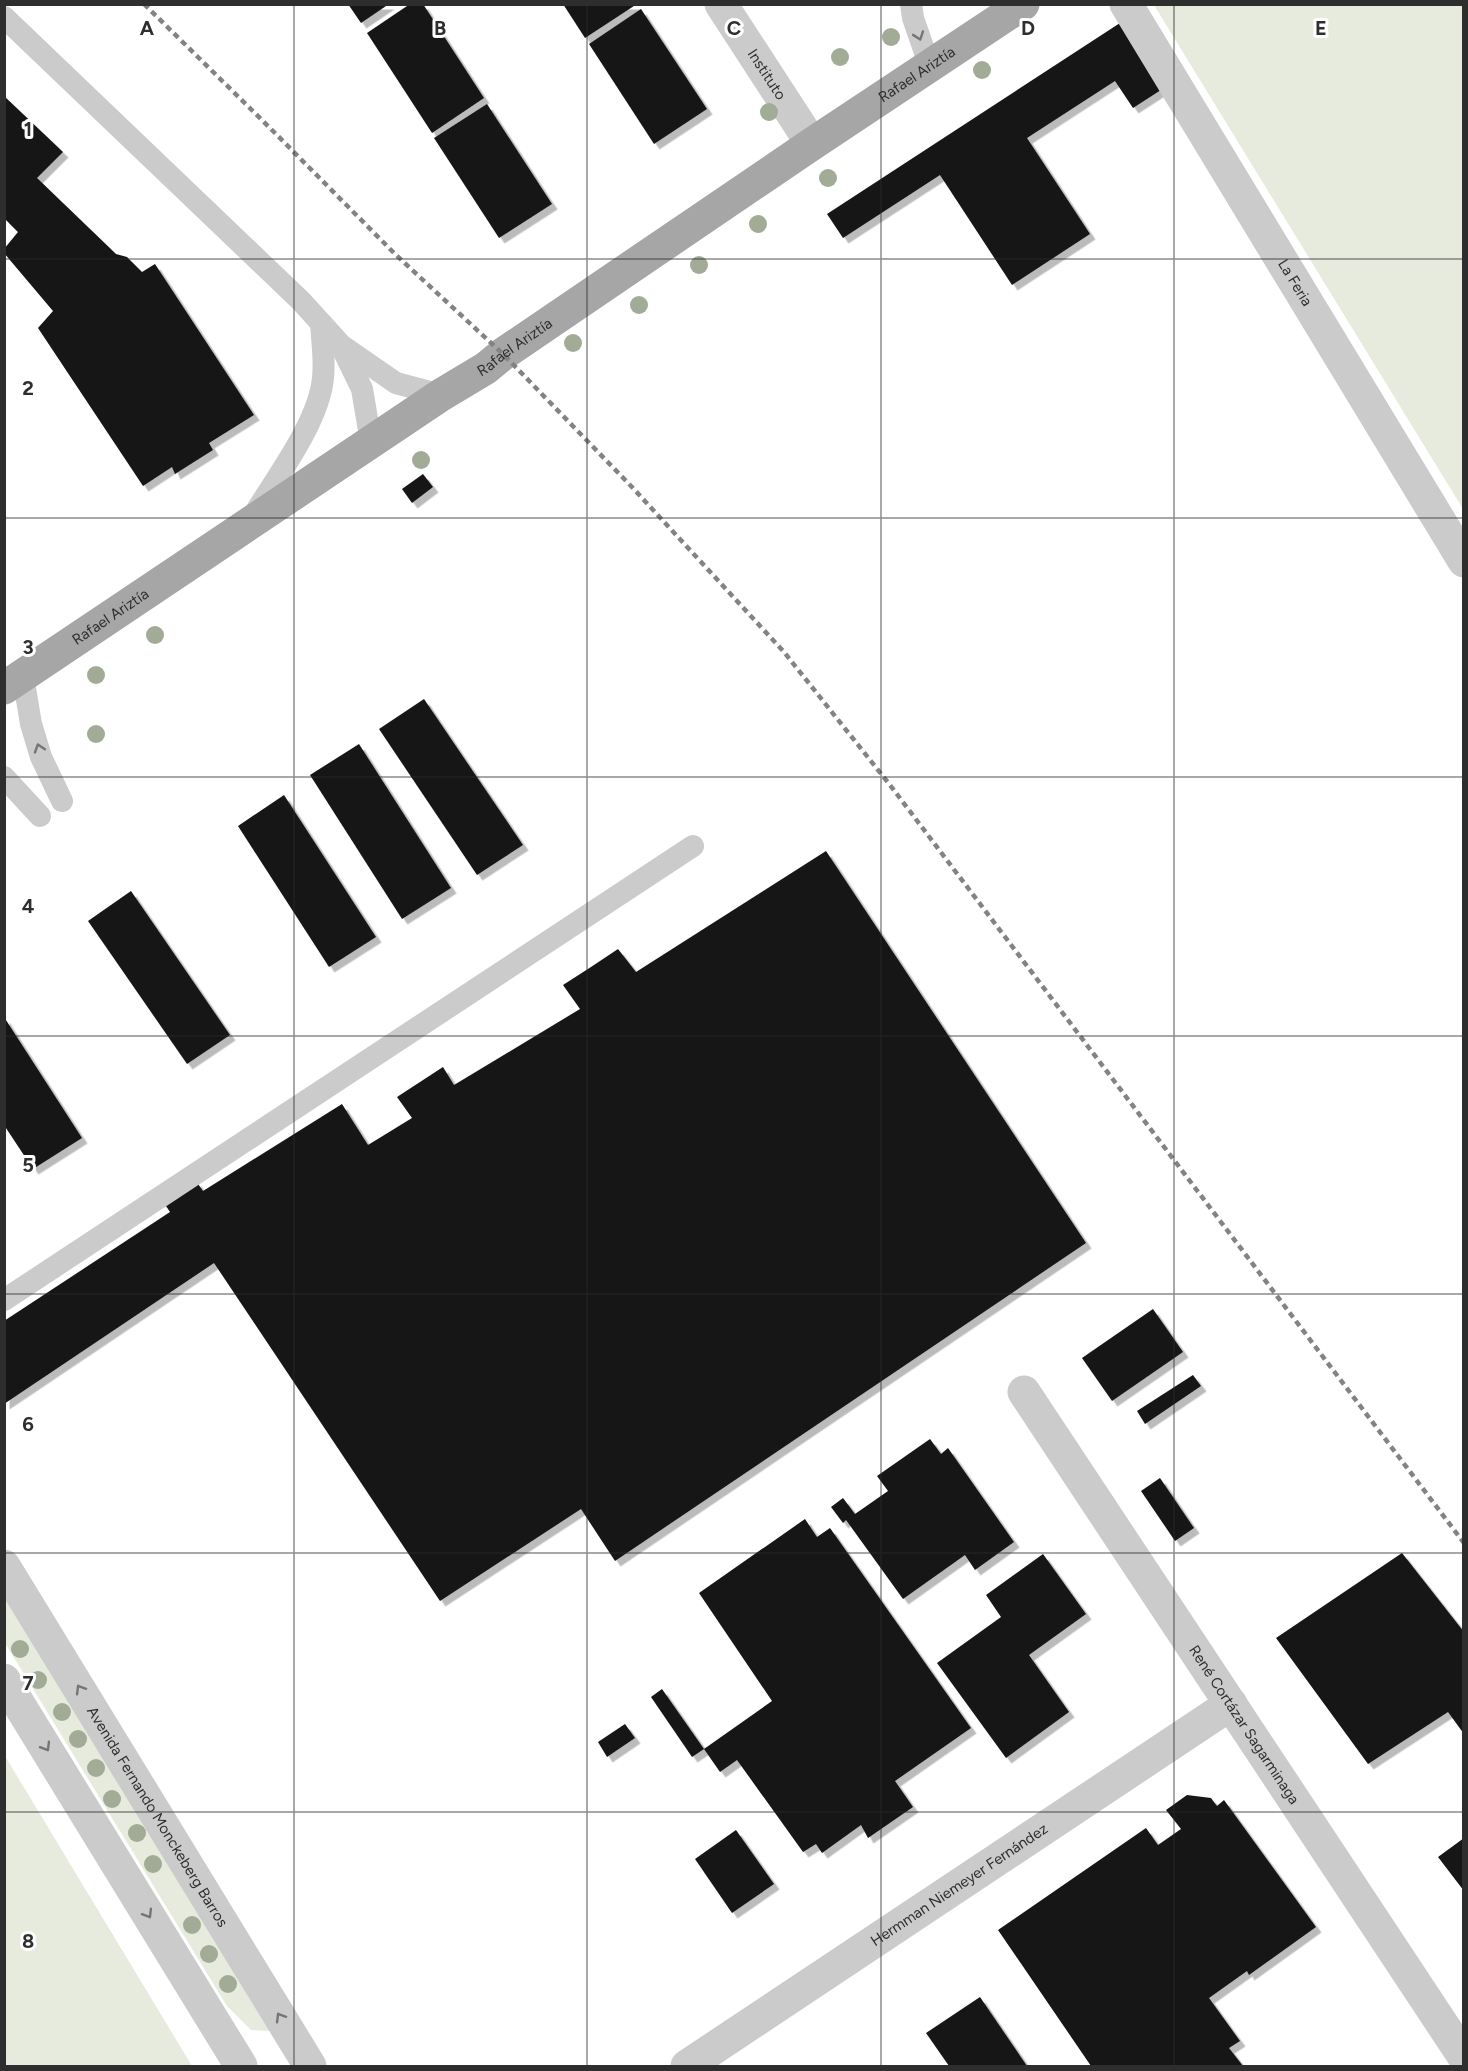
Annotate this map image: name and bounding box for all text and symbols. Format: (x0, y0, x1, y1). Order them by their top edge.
text: A (140, 16, 155, 40)
text: B (434, 16, 446, 40)
text: C (727, 16, 741, 40)
text: D (1021, 16, 1035, 40)
text: E (1315, 16, 1327, 40)
one-way arrow (912, 30, 925, 41)
street label: Rafael Ariztía (875, 43, 959, 106)
street label: Instituto (744, 46, 790, 103)
text: 1 (24, 117, 32, 141)
street label: La Feria (1274, 256, 1316, 309)
street label: Rafael Ariztía (474, 314, 556, 380)
text: 2 (22, 376, 34, 400)
street label: Rafael Ariztía (69, 585, 152, 649)
text: 3 (22, 635, 34, 659)
one-way arrow (33, 743, 46, 754)
text: 4 (22, 894, 35, 918)
text: 5 (22, 1153, 34, 1177)
text: 6 (22, 1412, 34, 1436)
street label: René Cortázar Sagarminaga (1185, 1642, 1303, 1808)
text: 7 (22, 1671, 34, 1695)
one-way arrow (75, 1685, 87, 1695)
street label: Avenida Fernando Monckeberg Barros (83, 1703, 232, 1930)
one-way arrow (38, 1741, 50, 1751)
street label: Hermman Niemeyer Fernández (867, 1820, 1051, 1950)
one-way arrow (140, 1908, 152, 1918)
text: 8 (22, 1929, 34, 1953)
one-way arrow (275, 2013, 287, 2023)

